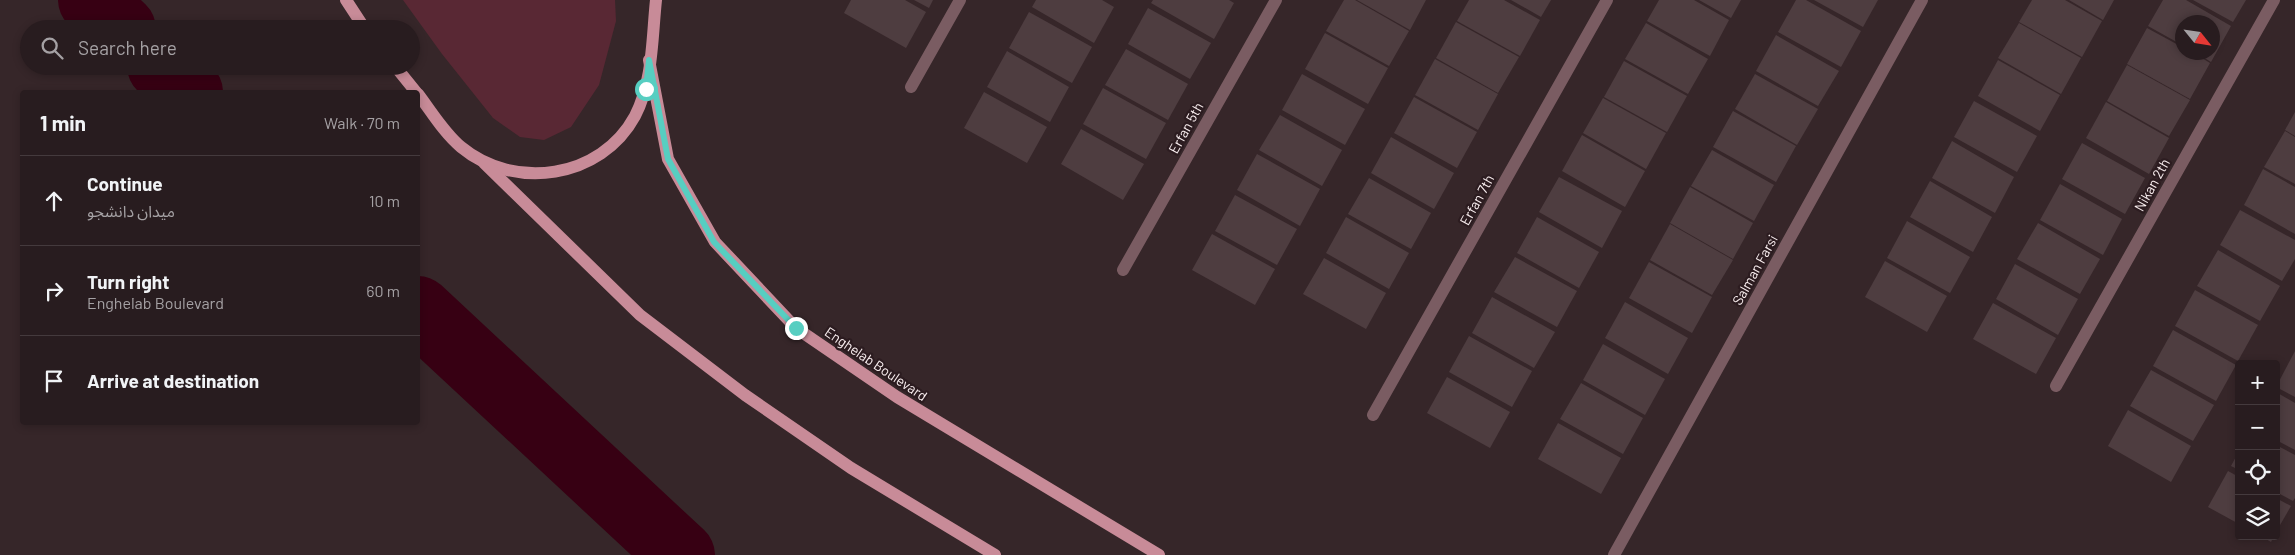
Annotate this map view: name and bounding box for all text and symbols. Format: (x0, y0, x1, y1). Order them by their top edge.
north arrow (2175, 15, 2220, 60)
search box (20, 20, 420, 75)
icon: search (38, 34, 66, 62)
text: Search here (78, 36, 177, 59)
route start (635, 78, 658, 101)
street label: Erfan 5th (1165, 99, 1207, 156)
text: 1 min (40, 110, 86, 135)
text: Walk · 70 m (324, 113, 400, 132)
street label: Nikan 2th (2130, 155, 2173, 214)
street label: Erfan 7th (1456, 171, 1497, 228)
text: Continue (87, 172, 163, 195)
icon: ahead (40, 187, 68, 215)
text: 10 m (369, 191, 400, 210)
text: میدان دانشجو (87, 201, 175, 220)
street label: Salman Farsi (1728, 232, 1781, 308)
text: Turn right (87, 270, 169, 293)
icon: right (40, 277, 68, 305)
text: 60 m (366, 281, 400, 300)
text: Enghelab Boulevard (87, 293, 224, 312)
route end (785, 317, 808, 340)
street label: Enghelab Boulevard (822, 323, 931, 404)
map controls (2235, 360, 2280, 540)
button: + (2235, 360, 2280, 405)
icon: arrive (40, 367, 68, 395)
text: Arrive at destination (87, 369, 259, 392)
button: − (2235, 405, 2280, 450)
button: locate (2235, 450, 2280, 495)
button: layers (2235, 495, 2280, 540)

